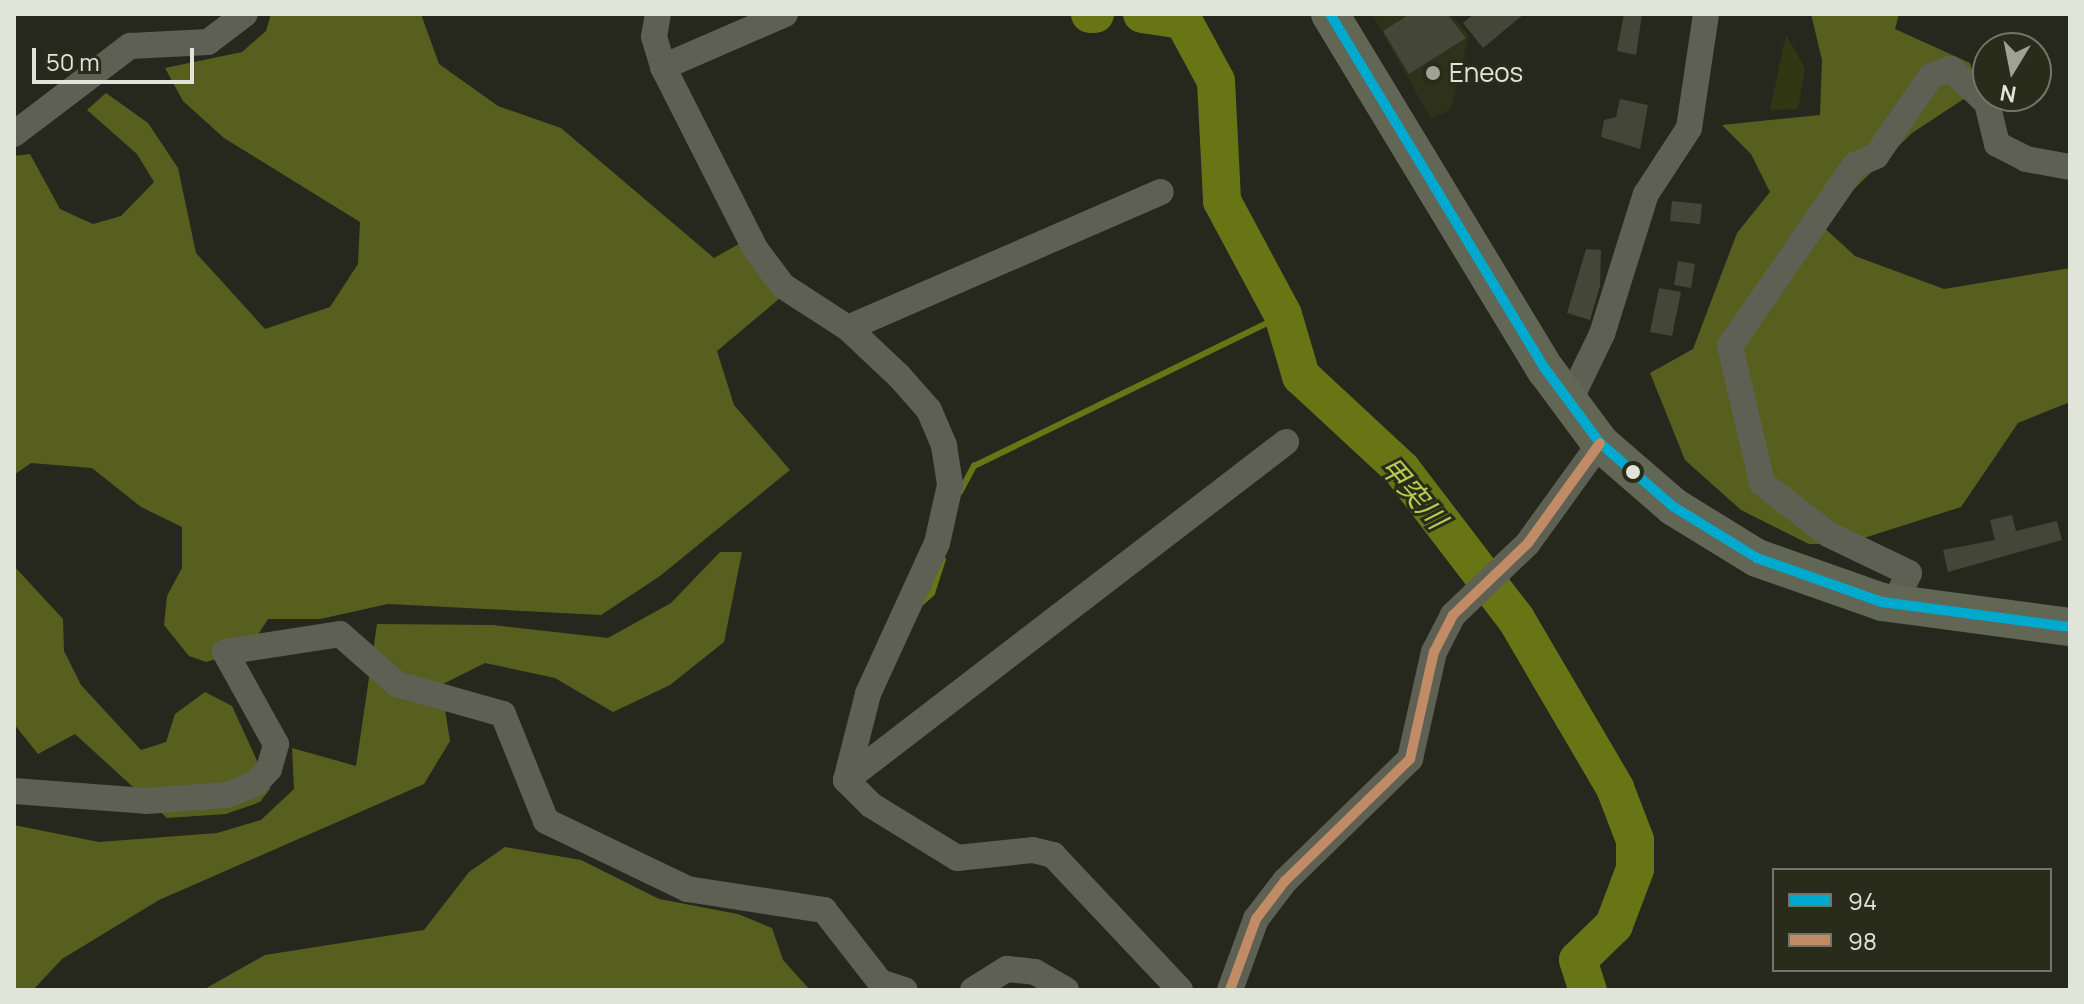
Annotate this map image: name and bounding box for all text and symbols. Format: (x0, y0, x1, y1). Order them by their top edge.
scale bar (36, 32, 198, 82)
north arrow (1972, 32, 2052, 112)
text: 50 m (46, 45, 100, 78)
place label: Eneos (1449, 57, 1523, 89)
marker: Eneos (1424, 64, 1442, 82)
text: N (1998, 78, 2019, 110)
water label: 甲突川 (1374, 449, 1454, 535)
unlabelled marker (1625, 464, 1641, 480)
legend (1772, 868, 2052, 972)
text: 94 (1848, 884, 1877, 917)
text: 98 (1848, 924, 1877, 957)

